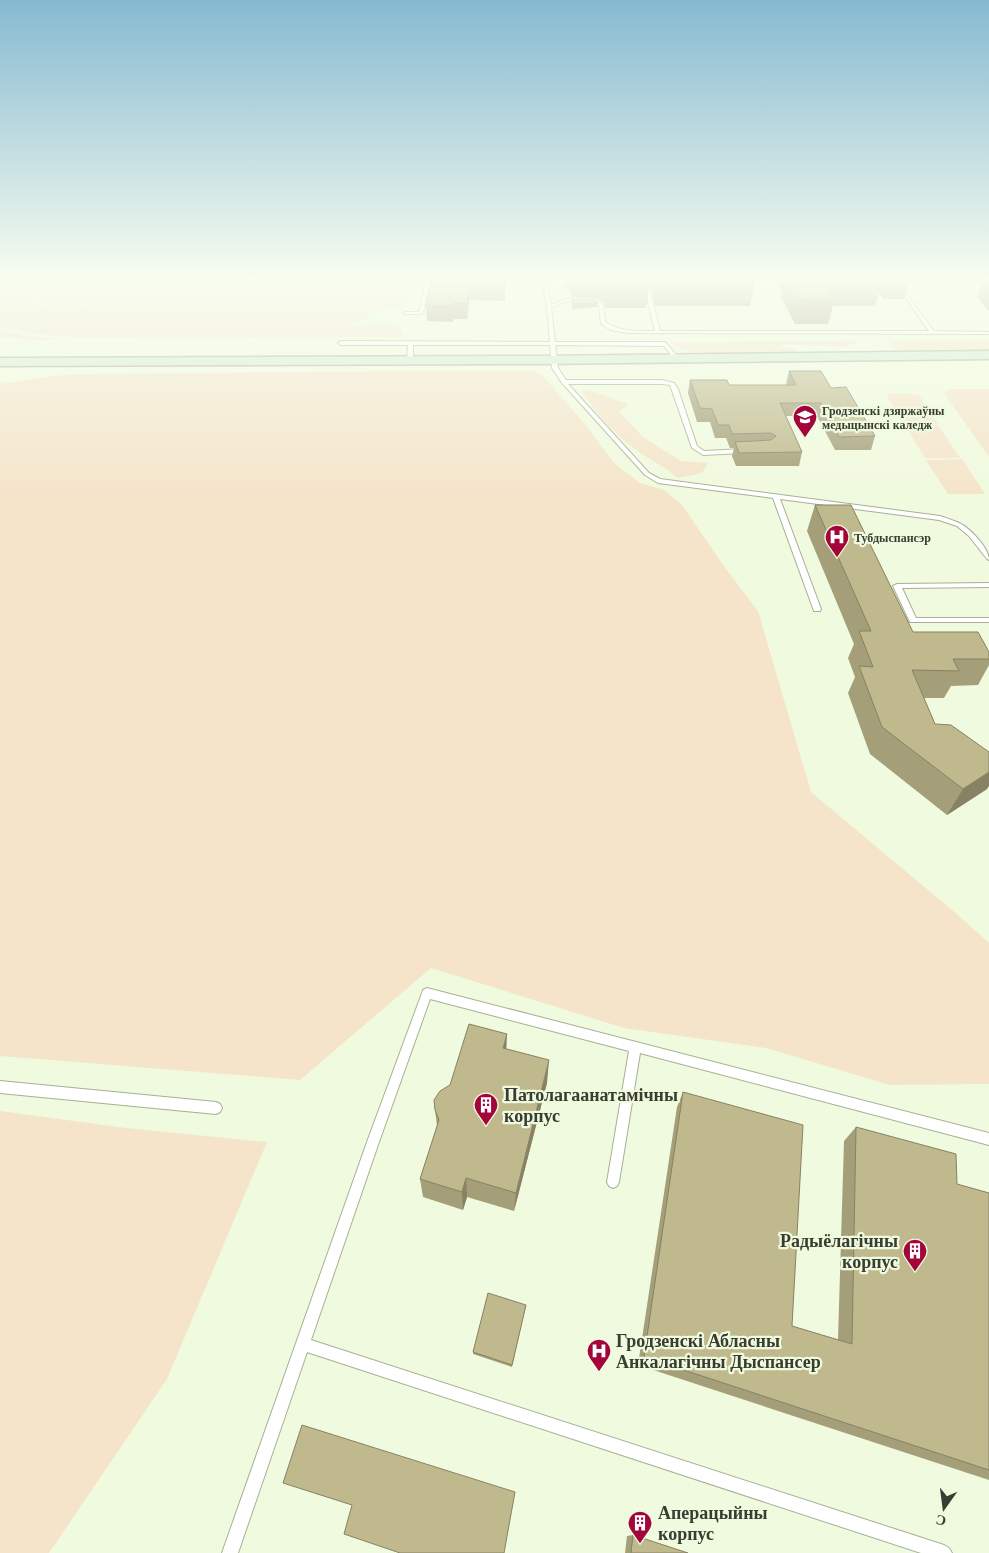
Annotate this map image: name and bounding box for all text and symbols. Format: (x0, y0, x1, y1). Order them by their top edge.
place label: Гродзенскі дзяржаўны медыцынскі каледж (822, 403, 945, 432)
school or university icon: Гродзенскі дзяржаўны медыцынскі каледж (792, 404, 818, 438)
hospital icon: Тубдыспансэр (824, 524, 850, 558)
place label: Тубдыспансэр (854, 530, 931, 545)
place label: Патолагаанатамічны корпус (504, 1084, 678, 1127)
building icon: Патолагаанатамічны корпус (473, 1092, 499, 1126)
place label: Радыёлагічны корпус (780, 1230, 898, 1273)
building icon: Радыёлагічны корпус (902, 1238, 928, 1272)
place label: Гродзенскі Абласны Анкалагічны Дыспансер (616, 1330, 821, 1373)
hospital icon: Гродзенскі Абласны Анкалагічны Дыспансер (586, 1338, 612, 1372)
north arrow (919, 1483, 969, 1533)
place label: Аперацыйны корпус (658, 1502, 768, 1545)
building icon: Аперацыйны корпус (627, 1510, 653, 1544)
text: С (934, 1511, 948, 1531)

